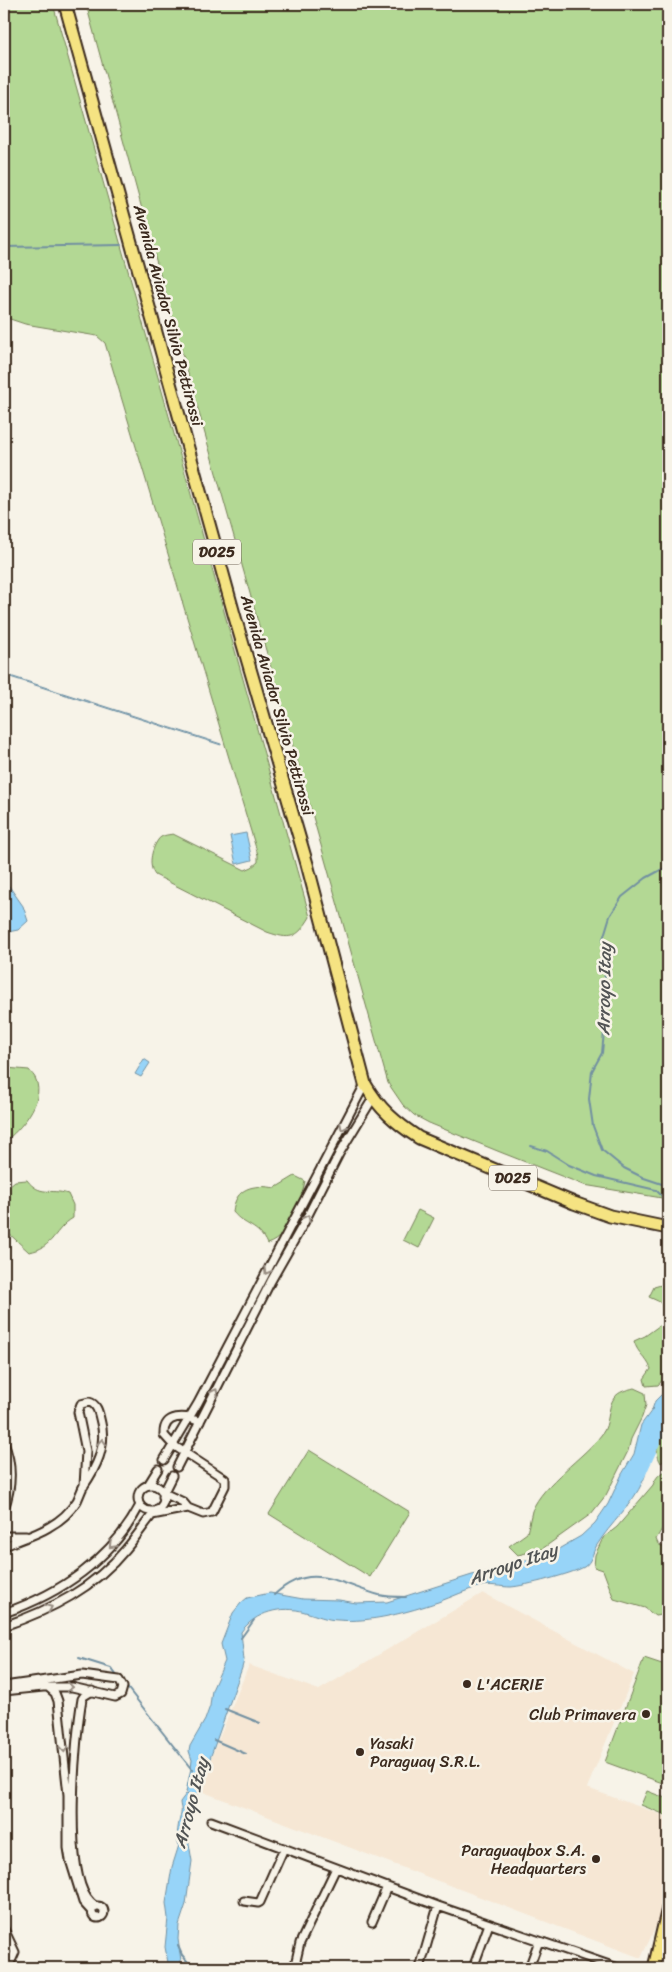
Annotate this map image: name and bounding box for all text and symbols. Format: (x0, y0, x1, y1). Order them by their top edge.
street label: Avenida Aviador Silvio Pettirossi (125, 200, 212, 430)
road number: D025 (193, 540, 241, 564)
street label: Avenida Aviador Silvio Pettirossi (232, 590, 323, 820)
water label: Arroyo Itay (587, 940, 621, 1036)
one-way arrow (339, 1122, 349, 1131)
road number: D025 (489, 1166, 537, 1190)
one-way arrow (301, 1214, 311, 1223)
one-way arrow (263, 1266, 273, 1275)
one-way arrow (209, 1389, 219, 1398)
one-way arrow (96, 1438, 107, 1446)
water label: Arroyo Itay (463, 1533, 564, 1594)
one-way arrow (109, 1539, 118, 1548)
one-way arrow (44, 1604, 53, 1615)
place label: L'ACERIE (477, 1670, 544, 1699)
marker: L'ACERIE (461, 1678, 473, 1690)
one-way arrow (66, 1682, 74, 1693)
place label: Club Primavera (529, 1700, 637, 1729)
marker: Club Primavera (640, 1708, 652, 1720)
place label: Yasaki Paraguay S.R.L. (370, 1729, 481, 1776)
one-way arrow (58, 1745, 69, 1753)
marker: Yasaki Paraguay S.R.L. (354, 1746, 366, 1758)
water label: Arroyo Itay (163, 1752, 219, 1853)
place label: Paraguaybox S.A. Headquarters (461, 1836, 586, 1883)
marker: Paraguaybox S.A. Headquarters (590, 1853, 602, 1865)

